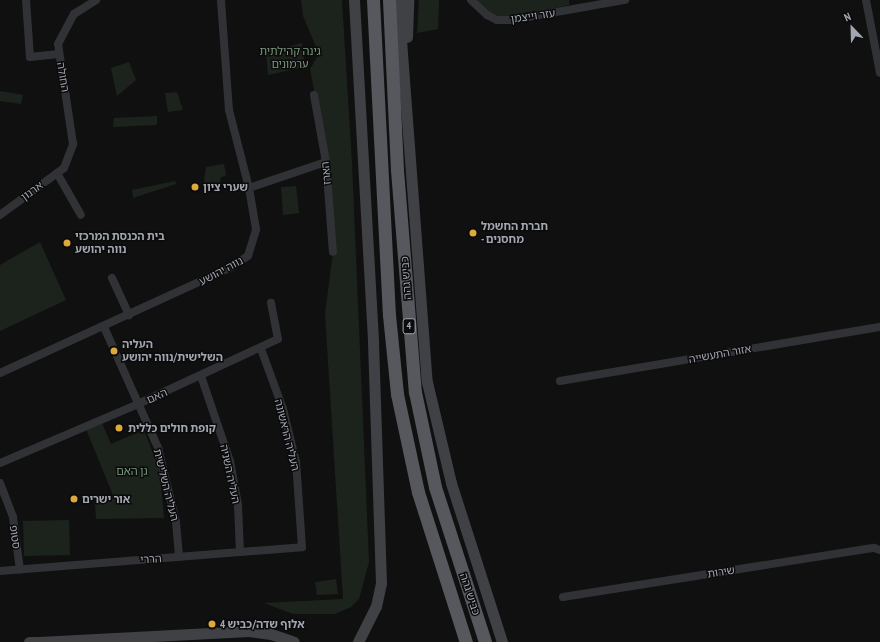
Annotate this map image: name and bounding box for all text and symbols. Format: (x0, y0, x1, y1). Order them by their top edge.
street label: עזר וייצמן (510, 6, 556, 26)
north arrow (832, 8, 872, 48)
text: N (842, 9, 853, 25)
park label: גינה קהילתית ערמונים (259, 45, 321, 71)
street label: החולה (54, 61, 72, 93)
street label: הארז (318, 161, 334, 185)
street label: ארנון (18, 179, 46, 203)
place label: שערי ציון (203, 180, 248, 194)
marker: שערי ציון (190, 182, 200, 192)
place label: חברת החשמל - מחסנים (481, 220, 548, 246)
marker: חברת החשמל - מחסנים (468, 228, 478, 238)
place label: בית הכנסת המרכזי נווה יהושע (75, 230, 165, 256)
marker: בית הכנסת המרכזי נווה יהושע (62, 238, 72, 248)
street label: נווה יהושע (197, 254, 245, 288)
street label: כביש גהה (398, 256, 414, 300)
road number: 4 (402, 318, 416, 334)
place label: העליה השלישית/נווה יהושע (122, 338, 223, 364)
street label: אזור התעשייה (688, 342, 752, 366)
marker: העליה השלישית/נווה יהושע (109, 346, 119, 356)
street label: האם (145, 386, 169, 406)
street label: העליה הראשונה (272, 398, 302, 472)
place label: קופת חולים כללית (128, 421, 216, 435)
marker: קופת חולים כללית (113, 422, 125, 434)
street label: העליה השניה (217, 443, 243, 505)
street label: העליה השלישית (151, 448, 181, 522)
park label: גן האם (116, 464, 148, 478)
place label: אור ישרים (82, 492, 130, 506)
marker: אור ישרים (69, 494, 79, 504)
street label: סטופ (7, 524, 23, 550)
street label: הררי (140, 552, 162, 566)
street label: שירות (706, 563, 736, 581)
street label: כביש גהה (457, 571, 483, 617)
place label: אלוף שדה/כביש 4 (220, 617, 305, 631)
marker: אלוף שדה/כביש 4 (207, 619, 217, 629)

